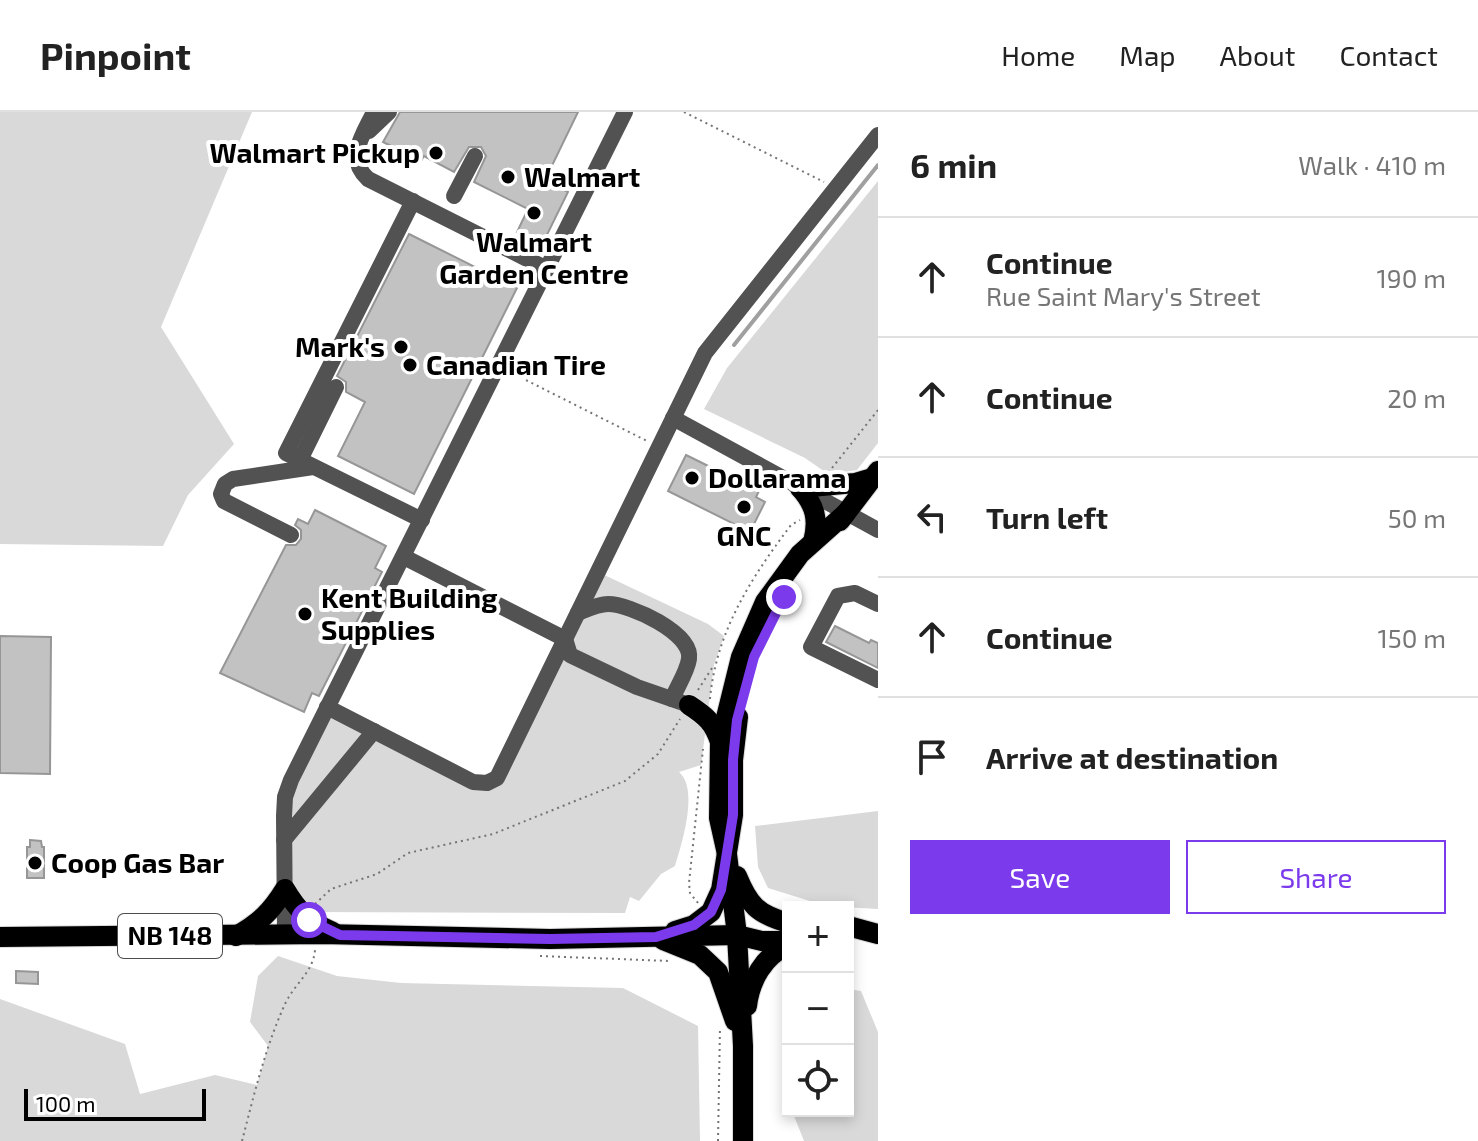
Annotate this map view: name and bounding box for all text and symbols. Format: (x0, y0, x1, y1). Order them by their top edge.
text: Pinpoint (40, 32, 191, 78)
text: Home (1001, 38, 1075, 72)
text: Map (1119, 38, 1176, 72)
text: About (1220, 38, 1295, 72)
text: Contact (1339, 38, 1438, 72)
place label: Walmart Pickup (209, 135, 420, 169)
marker: Walmart Pickup (427, 144, 445, 162)
text: 6 min (910, 144, 997, 185)
text: Walk · 410 m (1298, 149, 1446, 180)
place label: Walmart (524, 159, 640, 193)
marker: Walmart (499, 168, 517, 186)
marker: Walmart Garden Centre (525, 204, 543, 222)
place label: Walmart Garden Centre (439, 224, 629, 290)
text: Continue (986, 244, 1113, 280)
icon: ahead (910, 255, 954, 299)
text: 190 m (1377, 262, 1446, 293)
text: Rue Saint Mary's Street (986, 280, 1261, 311)
place label: Mark's (295, 329, 385, 363)
marker: Mark's (392, 338, 410, 356)
place label: Canadian Tire (426, 347, 606, 381)
marker: Canadian Tire (401, 356, 419, 374)
icon: ahead (910, 375, 954, 419)
text: Continue (986, 379, 1113, 415)
text: 20 m (1387, 382, 1446, 413)
place label: Dollarama (708, 460, 846, 494)
marker: Dollarama (683, 469, 701, 487)
icon: left (910, 495, 954, 539)
marker: GNC (735, 498, 753, 516)
text: Turn left (986, 499, 1108, 535)
text: 50 m (1388, 502, 1446, 533)
place label: GNC (717, 518, 771, 552)
route end (766, 579, 802, 615)
place label: Kent Building Supplies (321, 580, 497, 646)
marker: Kent Building Supplies (296, 605, 314, 623)
icon: ahead (910, 615, 954, 659)
text: Continue (986, 619, 1113, 655)
text: 150 m (1377, 622, 1446, 653)
icon: arrive (910, 735, 954, 779)
text: Arrive at destination (986, 739, 1278, 775)
button: Save (910, 840, 1170, 914)
button: Share (1186, 840, 1446, 914)
place label: Coop Gas Bar (51, 845, 224, 879)
marker: Coop Gas Bar (26, 854, 44, 872)
map controls (782, 901, 854, 1117)
button: + (782, 901, 854, 973)
route start (291, 902, 327, 938)
road number: NB 148 (118, 914, 222, 958)
button: − (782, 973, 854, 1045)
button: locate (782, 1045, 854, 1117)
scale bar (24, 1085, 206, 1121)
text: 100 m (36, 1090, 95, 1116)

